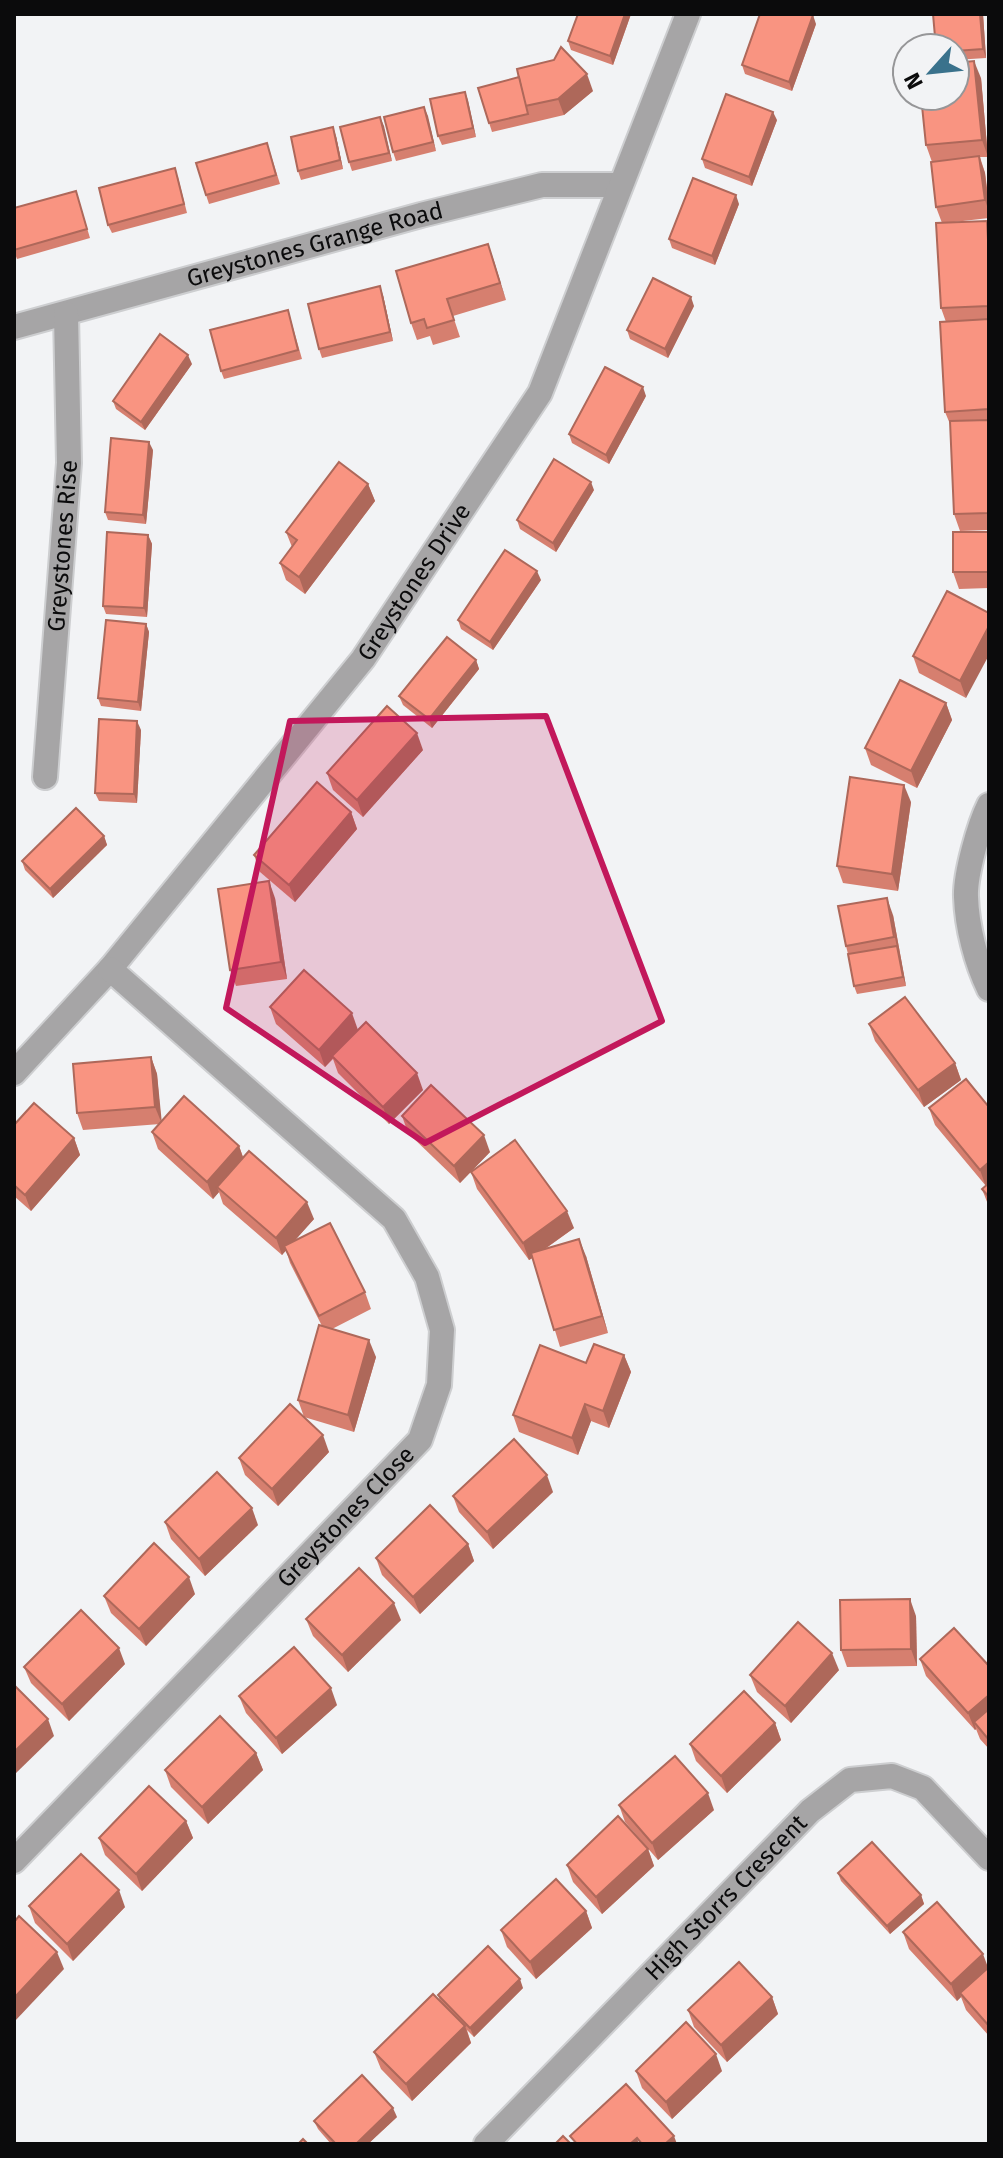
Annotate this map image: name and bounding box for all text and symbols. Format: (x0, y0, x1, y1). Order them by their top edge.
north arrow (891, 32, 971, 112)
text: N (898, 68, 929, 93)
street label: Greystones Grange Road (184, 196, 446, 293)
street label: Greystones Rise (42, 459, 83, 633)
street label: Greystones Drive (352, 498, 476, 666)
street label: Greystones Close (271, 1441, 420, 1593)
street label: High Storrs Crescent (639, 1809, 813, 1986)

